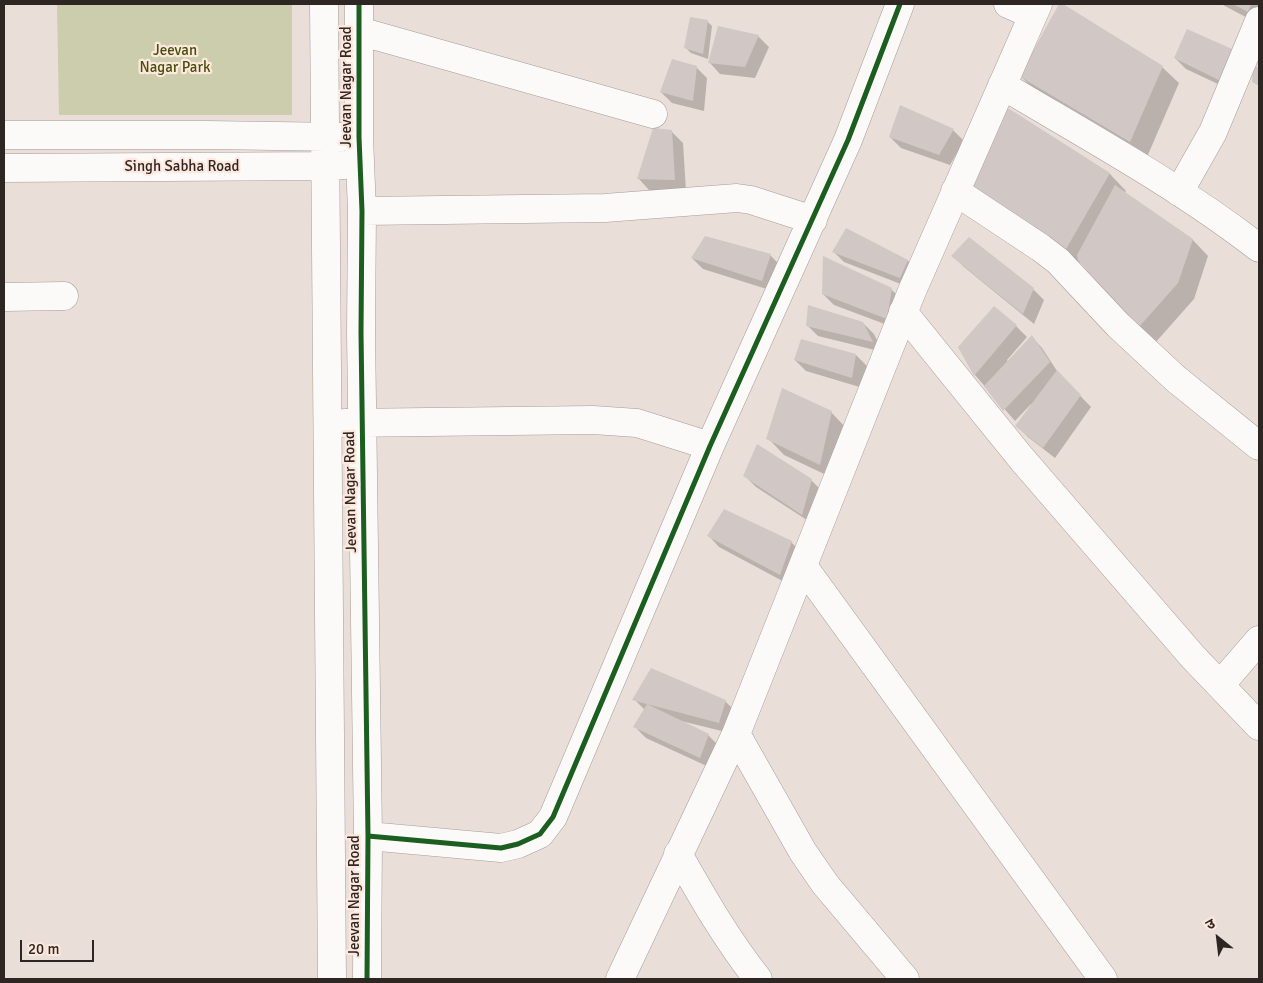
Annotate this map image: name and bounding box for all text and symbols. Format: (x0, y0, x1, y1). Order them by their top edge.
street label: Jeevan Nagar Road (338, 26, 356, 148)
park label: Jeevan Nagar Park (140, 42, 210, 77)
street label: Singh Sabha Road (125, 158, 239, 176)
street label: Jeevan Nagar Road (341, 431, 361, 553)
street label: Jeevan Nagar Road (346, 835, 364, 957)
north arrow (1193, 913, 1243, 963)
text: उ (1203, 915, 1218, 934)
scale bar (22, 930, 96, 962)
text: 20 m (28, 940, 59, 958)

